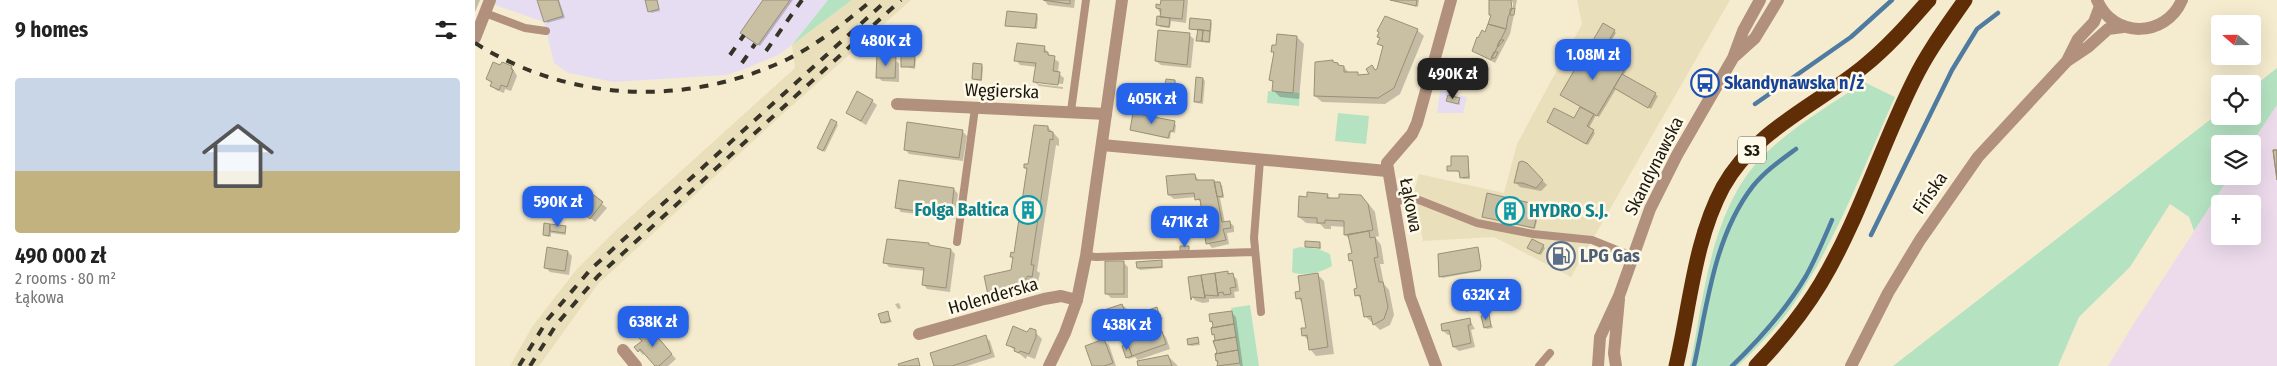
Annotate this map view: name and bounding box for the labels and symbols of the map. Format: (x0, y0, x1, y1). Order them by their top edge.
north arrow (2211, 15, 2261, 65)
pin: 480K zł (840, 24, 932, 67)
pin: 1.08M zł (1541, 38, 1645, 81)
pin: 490K zł (1407, 58, 1499, 100)
bus stop icon: Skandynawska n/ż (1690, 68, 1720, 98)
place label: Skandynawska n/ż (1724, 72, 1864, 94)
street label: Węgierska (964, 79, 1040, 103)
pin: 405K zł (1106, 82, 1198, 125)
street label: Skandynawska (1620, 113, 1688, 219)
road number: S3 (1738, 136, 1766, 164)
street label: Fińska (1908, 168, 1952, 218)
street label: Łąkowa (1395, 176, 1427, 234)
pin: 590K zł (512, 186, 604, 228)
building icon: Folga Baltica (1013, 195, 1043, 225)
building icon: HYDRO S.J. (1495, 196, 1525, 226)
place label: Folga Baltica (915, 199, 1009, 221)
place label: HYDRO S.J. (1529, 200, 1608, 222)
pin: 471K zł (1139, 206, 1231, 248)
fuel station icon: LPG Gas (1546, 241, 1576, 271)
place label: LPG Gas (1580, 245, 1640, 267)
street label: Holenderska (945, 273, 1041, 319)
pin: 632K zł (1440, 278, 1532, 321)
pin: 638K zł (607, 306, 699, 348)
pin: 438K zł (1081, 308, 1173, 351)

